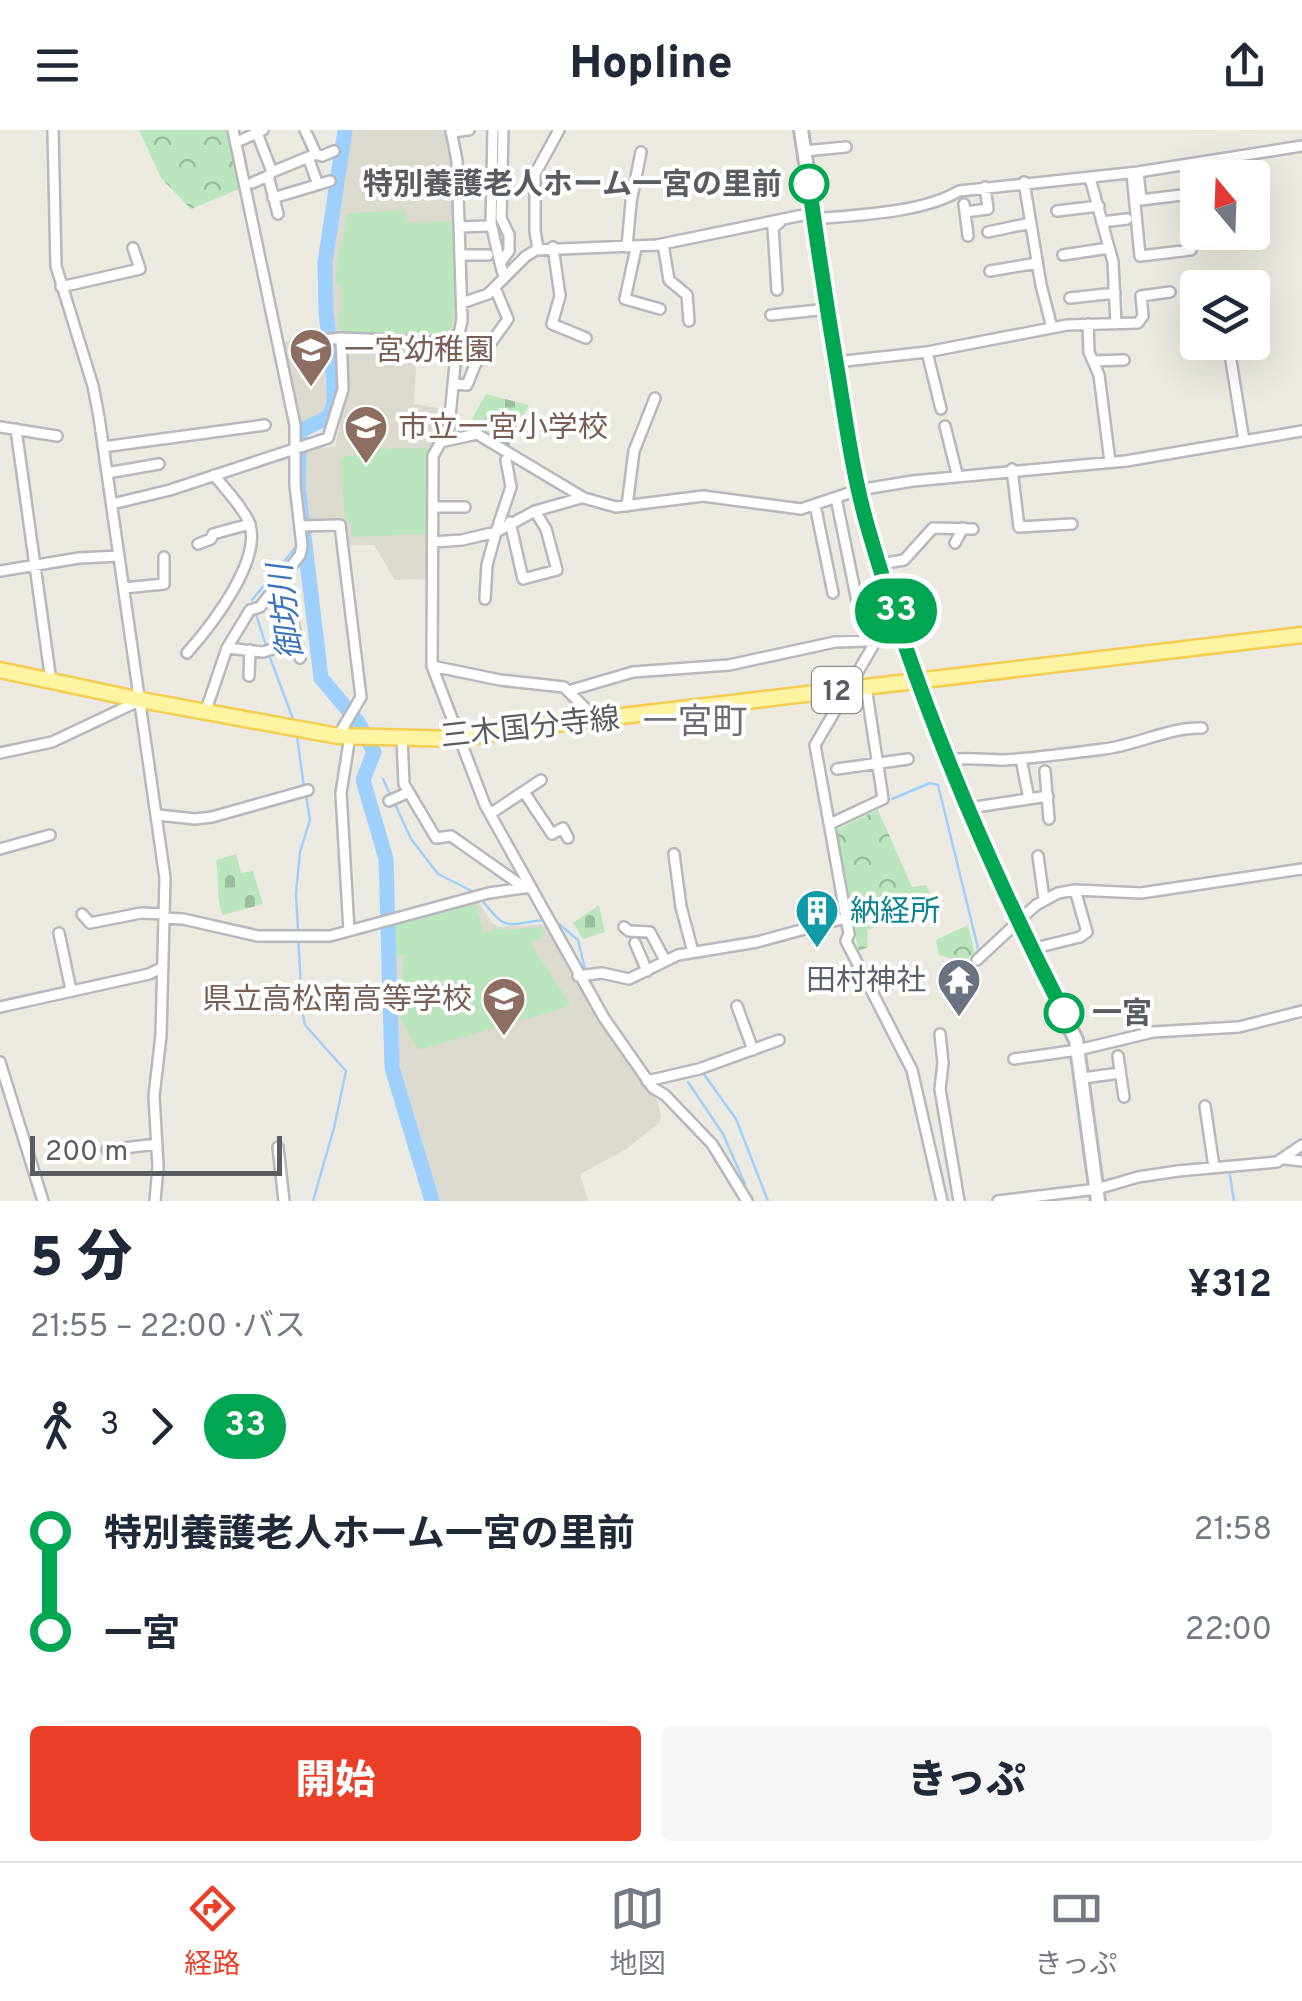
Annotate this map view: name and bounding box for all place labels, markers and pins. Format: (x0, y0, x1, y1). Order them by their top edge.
marker: 特別養護老人ホーム一宮の里前 (790, 165, 828, 203)
place label: 特別養護老人ホーム一宮の里前 (363, 168, 782, 205)
school or university icon: 一宮幼稚園 (288, 327, 334, 388)
place label: 一宮幼稚園 (344, 334, 494, 371)
school or university icon: 市立一宮小学校 (343, 404, 389, 465)
place label: 市立一宮小学校 (398, 411, 608, 448)
building icon: 納経所 (794, 888, 840, 949)
place label: 納経所 (850, 895, 940, 932)
temple icon: 田村神社 (936, 957, 982, 1018)
place label: 田村神社 (806, 964, 926, 1001)
school or university icon: 県立高松南高等学校 (481, 976, 527, 1037)
place label: 県立高松南高等学校 (202, 983, 472, 1020)
marker: 一宮 (1045, 994, 1083, 1032)
place label: 一宮 (1092, 997, 1152, 1034)

